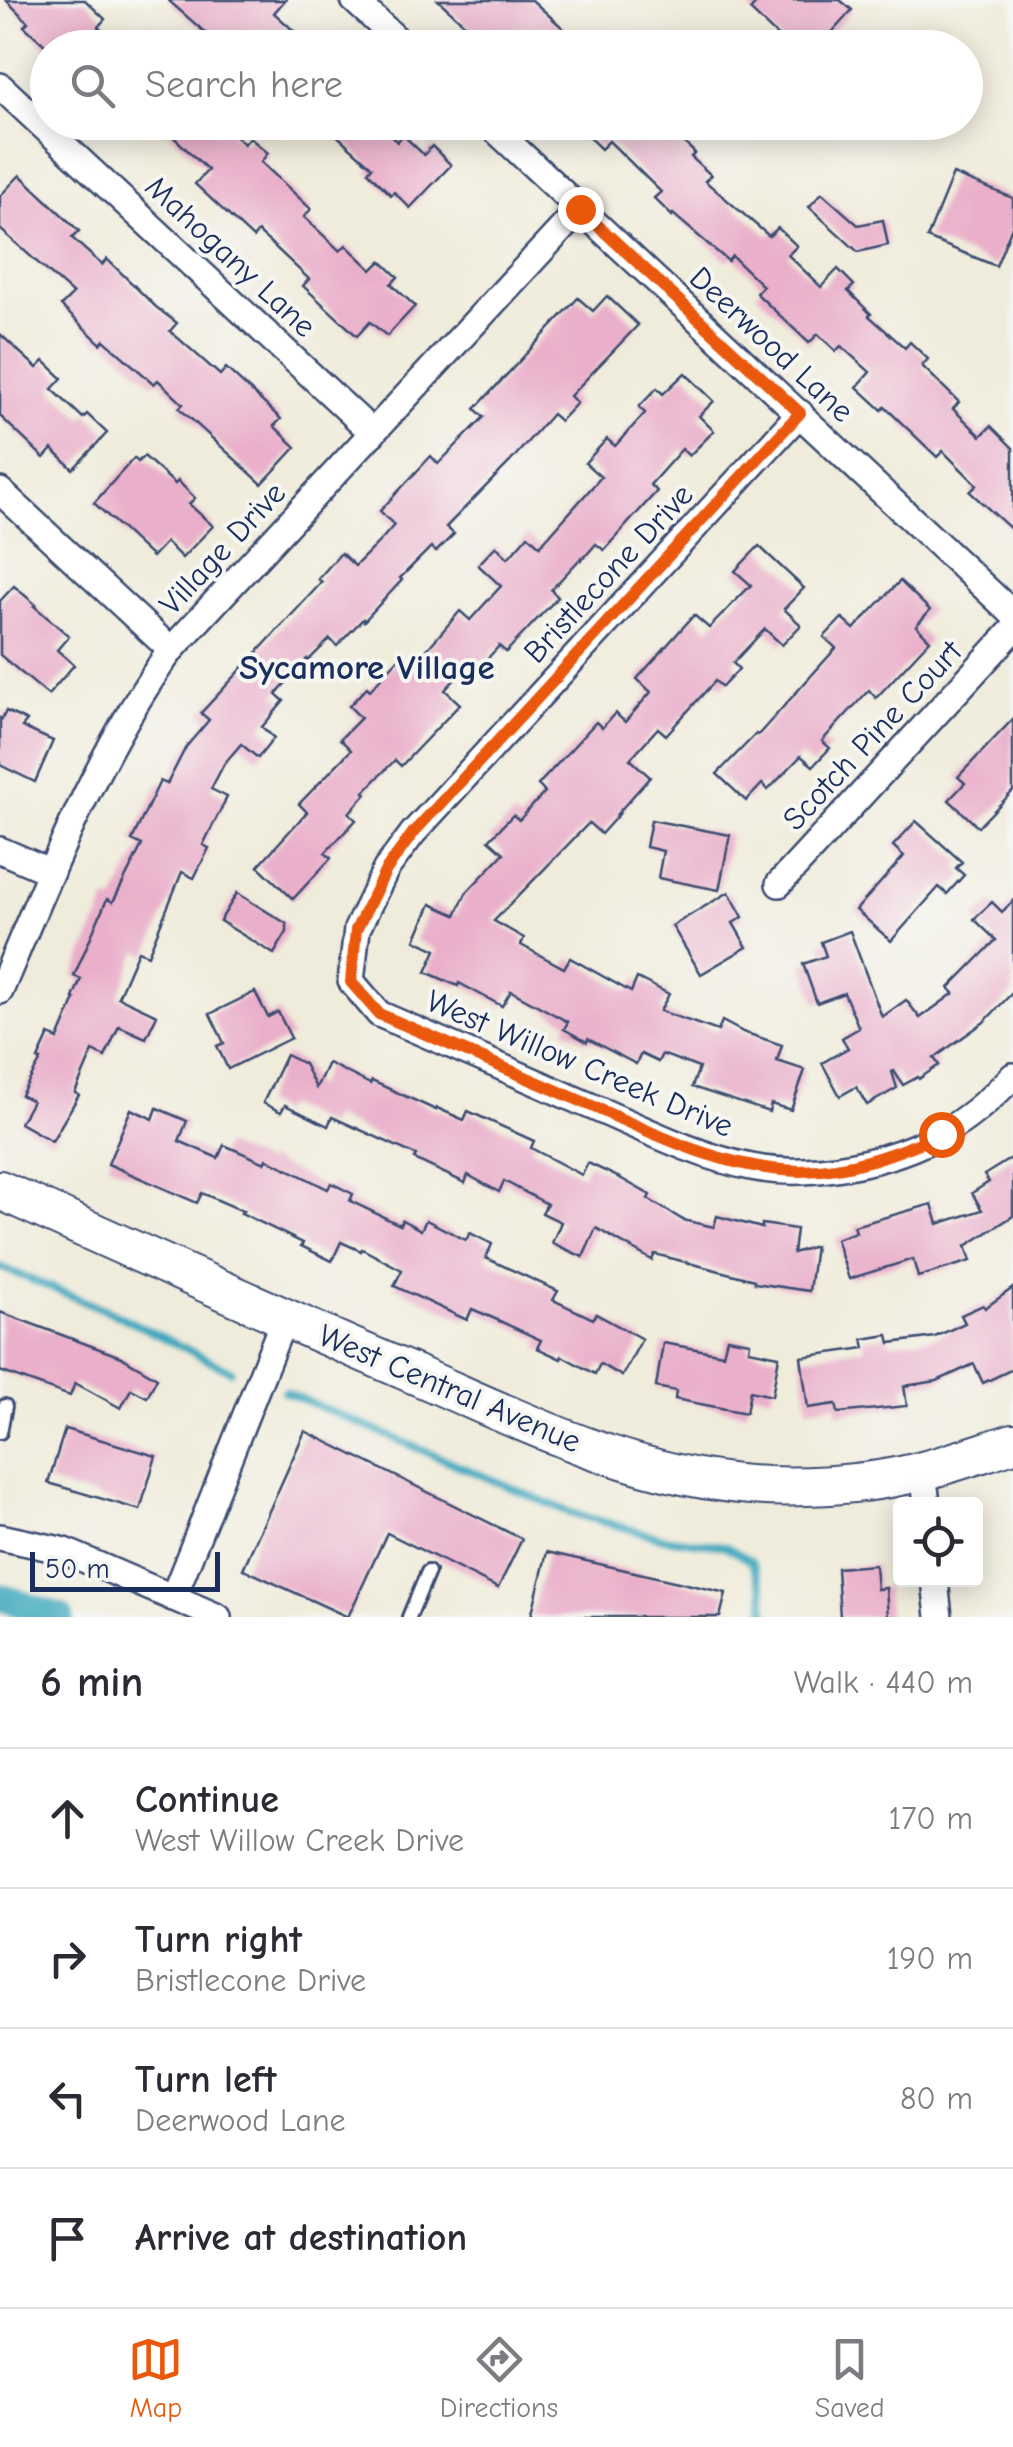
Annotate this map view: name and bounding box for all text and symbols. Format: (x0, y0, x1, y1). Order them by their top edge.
search box (30, 30, 983, 140)
icon: search (65, 58, 120, 113)
text: Search here (145, 63, 343, 107)
street label: Mahogany Lane (138, 168, 323, 345)
route end (558, 187, 604, 233)
street label: Deerwood Lane (682, 259, 861, 430)
street label: Village Drive (152, 474, 293, 622)
street label: Bristlecone Drive (516, 476, 701, 670)
street label: Scotch Pine Court (775, 632, 970, 838)
district label: Sycamore Village (239, 647, 495, 688)
street label: West Willow Creek Drive (421, 982, 739, 1145)
route start (919, 1112, 965, 1158)
street label: West Central Avenue (313, 1317, 586, 1460)
map controls (893, 1497, 983, 1587)
button: locate (893, 1497, 983, 1587)
scale bar (30, 1547, 220, 1592)
text: 50 m (45, 1553, 110, 1585)
text: 6 min (40, 1658, 143, 1707)
text: Walk · 440 m (794, 1664, 973, 1701)
text: Continue (135, 1778, 279, 1822)
icon: ahead (40, 1791, 95, 1846)
text: 170 m (889, 1800, 973, 1837)
text: West Willow Creek Drive (135, 1822, 464, 1859)
text: Turn right (135, 1918, 302, 1962)
icon: right (40, 1931, 95, 1986)
text: 190 m (887, 1940, 973, 1977)
text: Bristlecone Drive (135, 1962, 366, 1999)
text: Turn left (135, 2058, 276, 2102)
icon: left (40, 2071, 95, 2126)
text: 80 m (900, 2080, 973, 2117)
text: Deerwood Lane (135, 2102, 346, 2139)
icon: arrive (40, 2211, 95, 2266)
text: Arrive at destination (135, 2216, 467, 2260)
tab: Map (128, 2332, 183, 2424)
tab: Directions (440, 2332, 558, 2424)
tab: Saved (815, 2332, 885, 2424)

